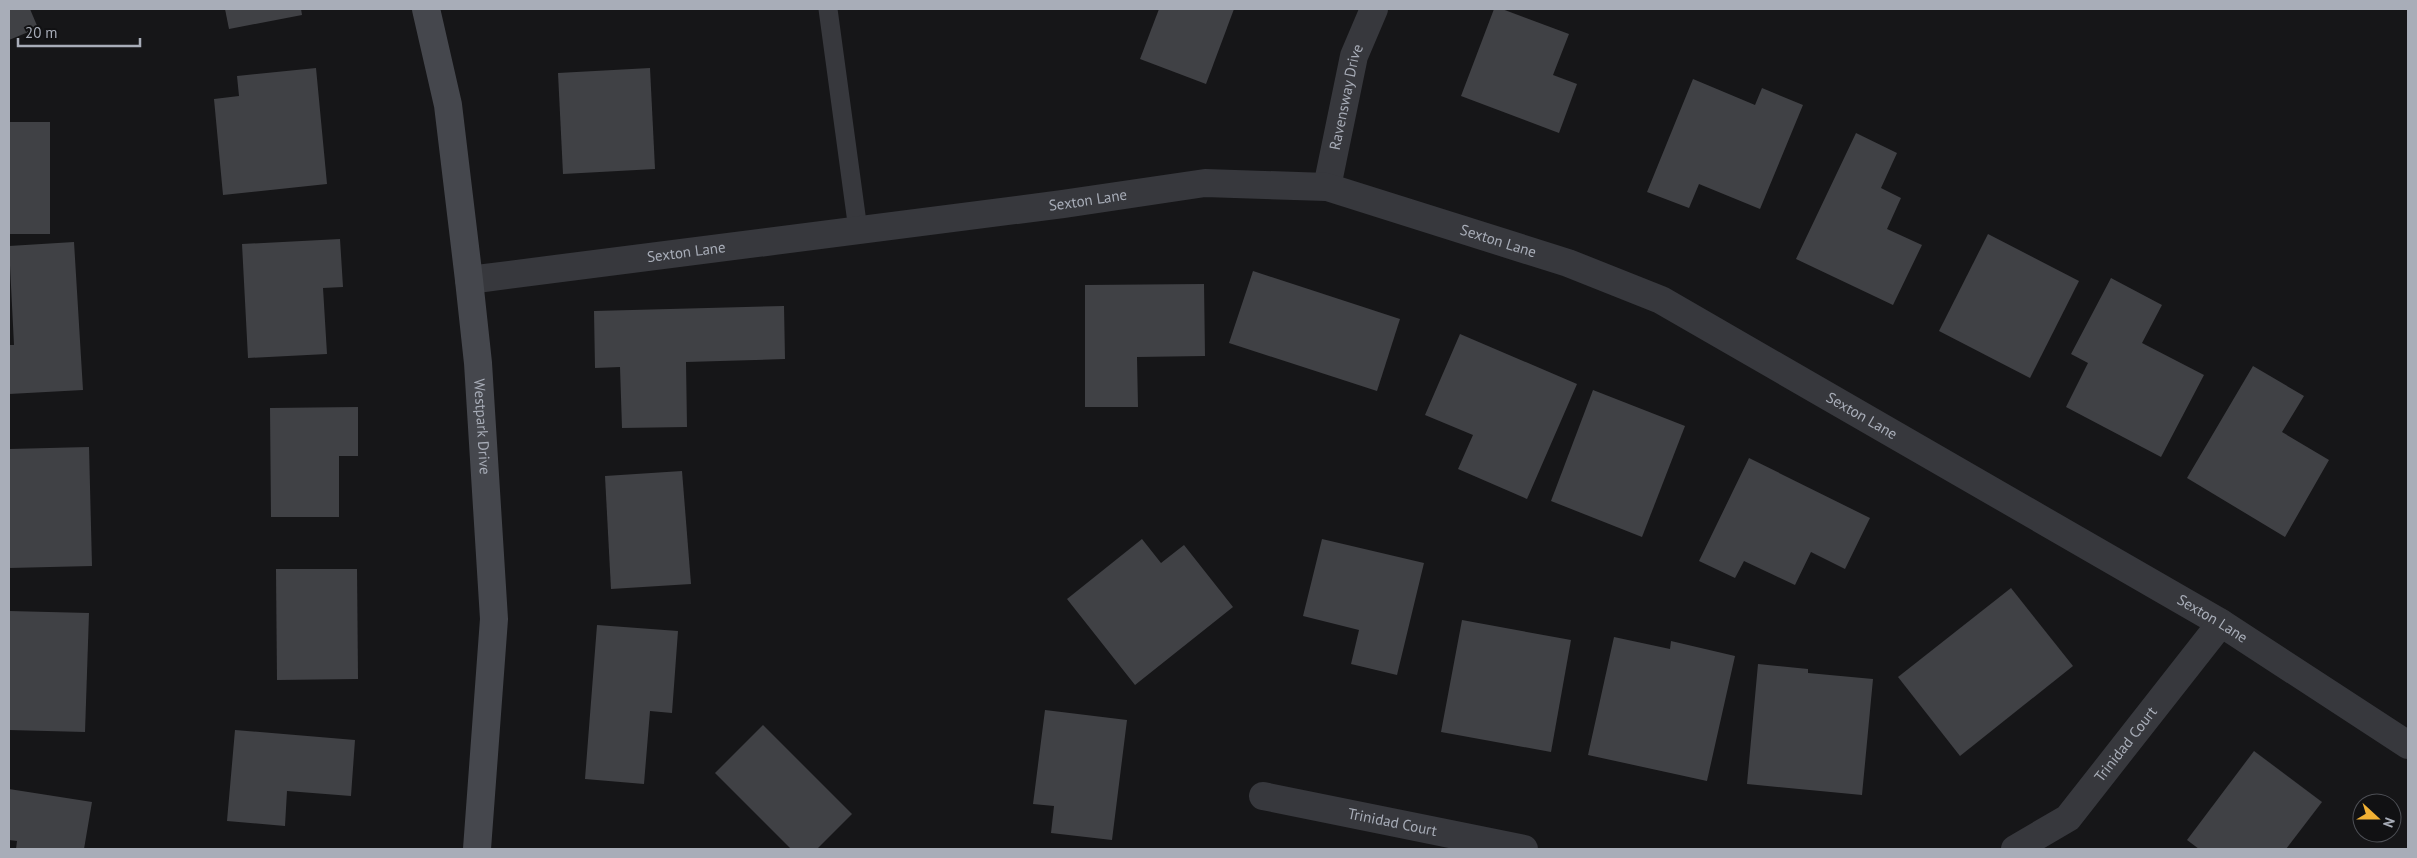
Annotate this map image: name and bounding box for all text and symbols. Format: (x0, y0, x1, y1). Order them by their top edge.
scale bar (18, 15, 140, 47)
text: 20 m (25, 23, 58, 42)
street label: Ravensway Drive (1325, 41, 1367, 152)
street label: Sexton Lane (1048, 185, 1128, 215)
street label: Sexton Lane (1458, 220, 1539, 261)
street label: Sexton Lane (646, 237, 727, 266)
street label: Westpark Drive (470, 378, 495, 475)
street label: Sexton Lane (1823, 387, 1901, 443)
street label: Sexton Lane (2174, 590, 2251, 647)
street label: Trinidad Court (2090, 703, 2161, 786)
north arrow (2352, 793, 2402, 843)
street label: Trinidad Court (1346, 803, 1439, 840)
text: N (2379, 815, 2399, 830)

